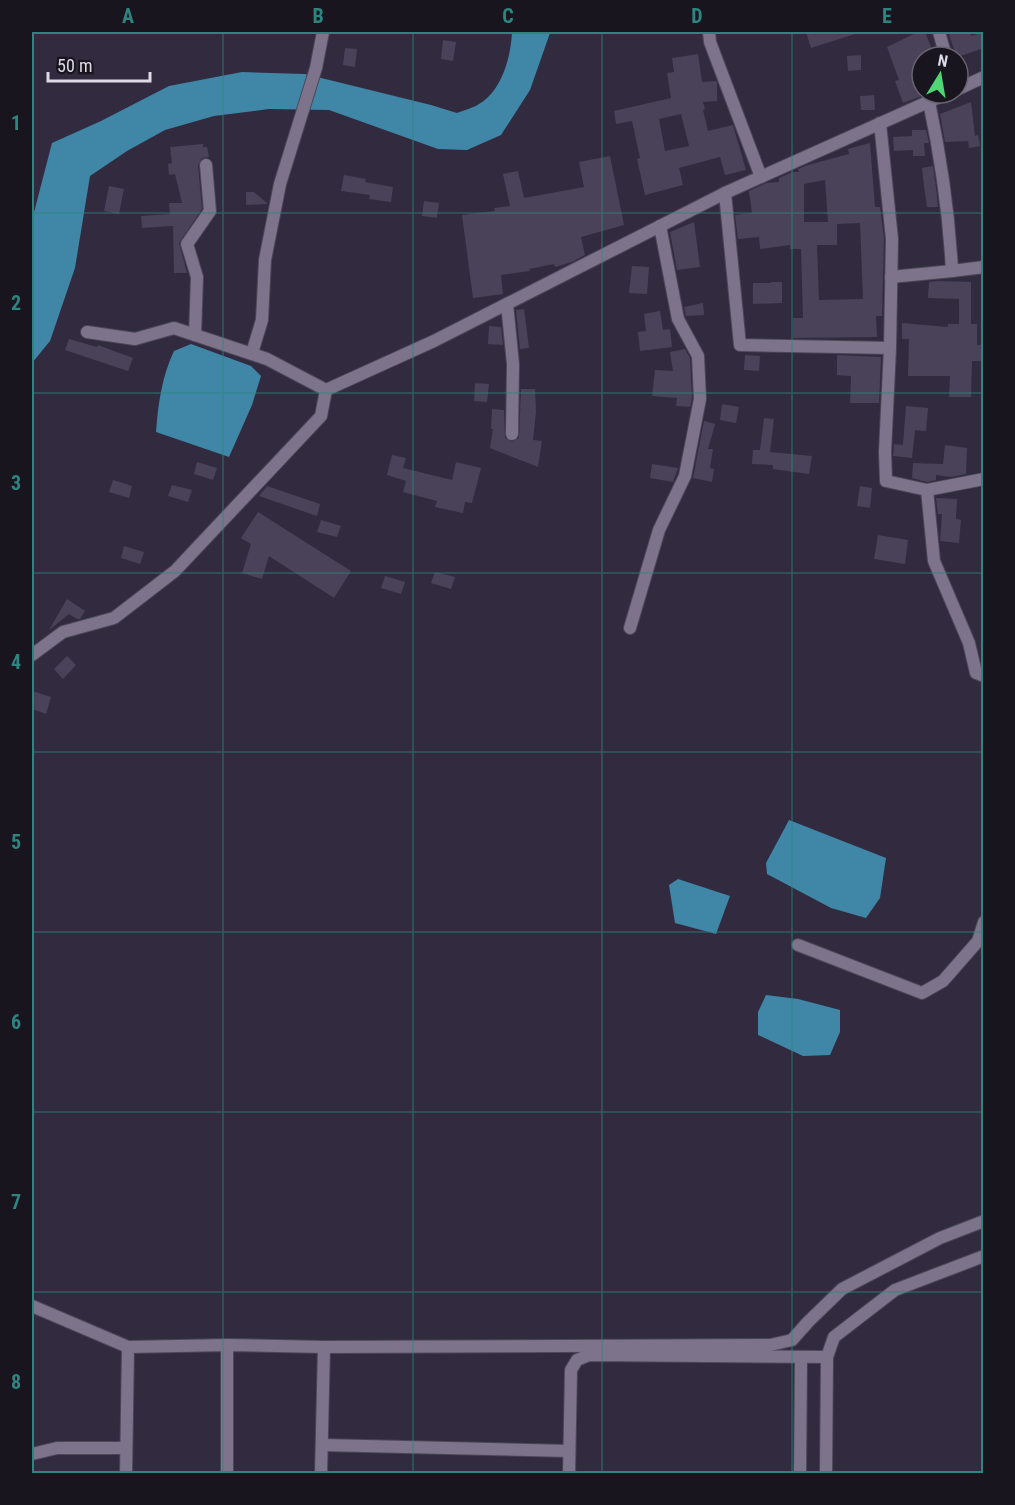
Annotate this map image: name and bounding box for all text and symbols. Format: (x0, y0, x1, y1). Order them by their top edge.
text: A (122, 4, 134, 28)
text: B (312, 4, 324, 28)
text: C (502, 4, 514, 28)
text: D (691, 4, 703, 28)
text: E (882, 4, 892, 28)
scale bar (48, 45, 150, 83)
north arrow (910, 45, 970, 105)
text: N (936, 51, 949, 71)
text: 50 m (57, 55, 92, 76)
text: 1 (11, 111, 21, 135)
text: 2 (11, 291, 21, 315)
text: 3 (11, 471, 21, 495)
text: 4 (11, 650, 21, 674)
text: 5 (11, 830, 21, 854)
text: 6 (11, 1010, 21, 1034)
text: 7 (11, 1190, 21, 1214)
text: 8 (11, 1370, 21, 1394)

